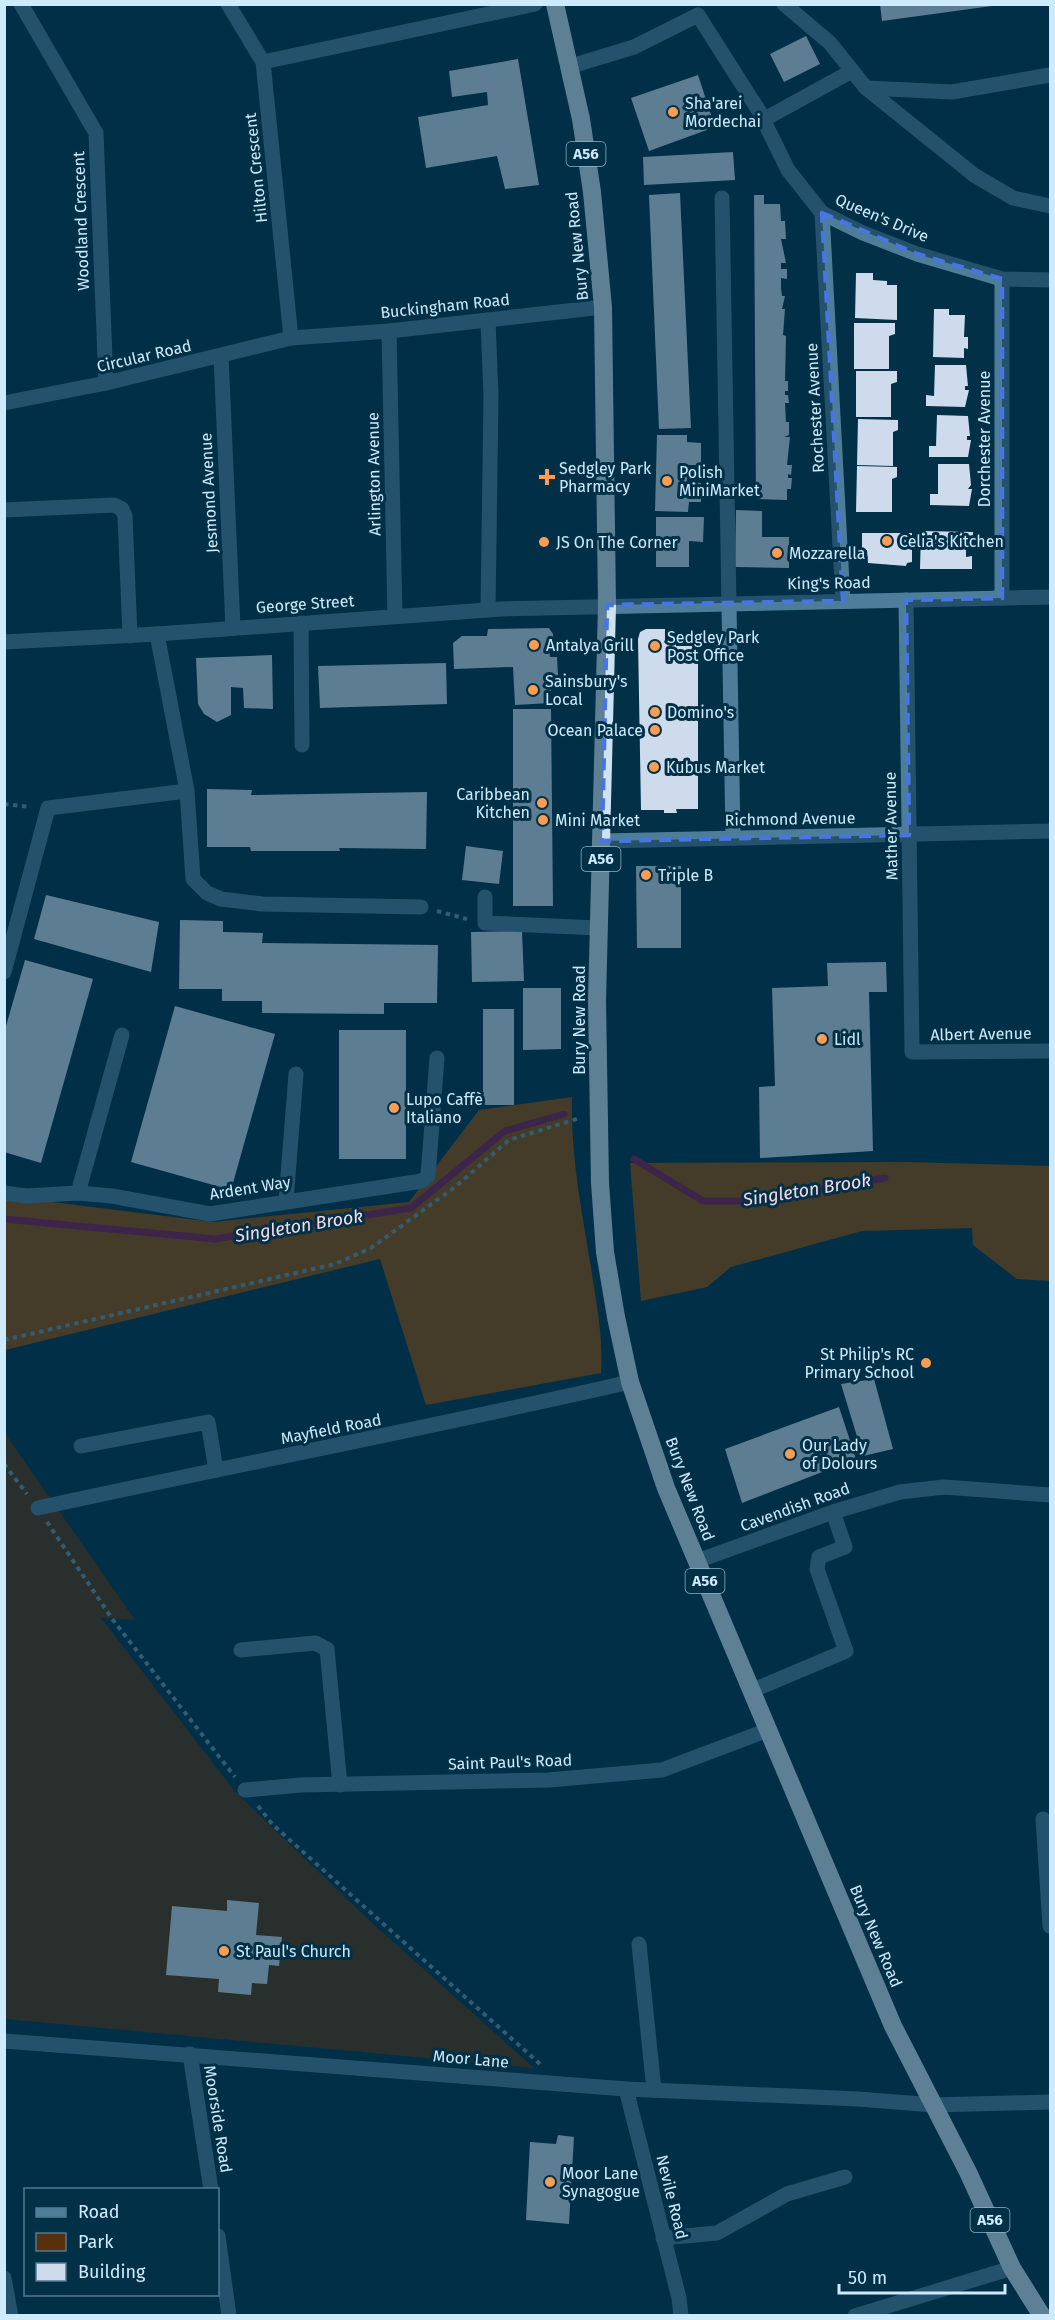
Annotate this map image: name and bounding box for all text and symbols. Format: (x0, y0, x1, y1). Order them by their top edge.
place label: Sha'arei Mordechai (685, 94, 761, 131)
marker: Sha'arei Mordechai (666, 105, 680, 119)
street label: Hilton Crescent (241, 112, 271, 224)
road number: A56 (566, 142, 606, 166)
street label: Woodland Crescent (69, 151, 93, 291)
street label: Queen's Drive (832, 190, 932, 246)
street label: Bury New Road (562, 191, 592, 301)
street label: Buckingham Road (379, 290, 511, 322)
street label: Circular Road (95, 336, 193, 376)
street label: Rochester Avenue (802, 343, 828, 473)
street label: Dorchester Avenue (975, 371, 994, 507)
street label: Arlington Avenue (363, 412, 385, 536)
street label: Jesmond Avenue (196, 432, 222, 554)
place label: Sedgley Park Pharmacy (559, 459, 652, 496)
place label: Polish MiniMarket (679, 463, 760, 500)
marker: Sedgley Park Pharmacy (540, 470, 554, 484)
marker: Polish MiniMarket (660, 474, 674, 488)
place label: Celia's Kitchen (899, 532, 1004, 551)
place label: JS On The Corner (556, 533, 678, 552)
marker: Celia's Kitchen (880, 534, 894, 548)
marker: JS On The Corner (537, 535, 551, 549)
place label: Mozzarella (789, 544, 866, 563)
marker: Mozzarella (770, 546, 784, 560)
street label: King's Road (787, 573, 871, 593)
street label: George Street (255, 591, 355, 617)
place label: Sedgley Park Post Office (667, 628, 760, 665)
place label: Antalya Grill (546, 636, 634, 655)
marker: Antalya Grill (527, 638, 541, 652)
marker: Sedgley Park Post Office (648, 639, 662, 653)
place label: Sainsbury's Local (545, 672, 627, 709)
marker: Sainsbury's Local (526, 683, 540, 697)
place label: Domino's (667, 703, 734, 722)
marker: Domino's (648, 705, 662, 719)
place label: Ocean Palace (547, 721, 643, 740)
marker: Ocean Palace (648, 723, 662, 737)
place label: Kubus Market (666, 758, 765, 777)
marker: Kubus Market (647, 760, 661, 774)
street label: Mather Avenue (881, 772, 901, 880)
place label: Caribbean Kitchen (456, 785, 530, 822)
marker: Caribbean Kitchen (535, 796, 549, 810)
street label: Richmond Avenue (725, 808, 855, 830)
place label: Mini Market (555, 811, 640, 830)
marker: Mini Market (536, 813, 550, 827)
road number: A56 (582, 847, 620, 871)
place label: Triple B (658, 866, 714, 885)
marker: Triple B (639, 868, 653, 882)
street label: Bury New Road (570, 965, 589, 1075)
street label: Albert Avenue (930, 1024, 1032, 1044)
place label: Lidl (834, 1030, 861, 1049)
marker: Lidl (815, 1032, 829, 1046)
place label: Lupo Caffè Italiano (406, 1090, 483, 1127)
marker: Lupo Caffè Italiano (387, 1101, 401, 1115)
water label: Singleton Brook (740, 1169, 873, 1211)
street label: Ardent Way (208, 1172, 292, 1204)
water label: Singleton Brook (232, 1205, 365, 1247)
place label: St Philip's RC Primary School (805, 1345, 914, 1382)
marker: St Philip's RC Primary School (919, 1356, 933, 1370)
street label: Mayfield Road (279, 1410, 383, 1448)
street label: Bury New Road (661, 1434, 719, 1544)
place label: Our Lady of Dolours (802, 1436, 877, 1473)
marker: Our Lady of Dolours (783, 1447, 797, 1461)
street label: Cavendish Road (738, 1478, 852, 1536)
road number: A56 (686, 1569, 724, 1593)
street label: Saint Paul's Road (448, 1750, 572, 1774)
street label: Bury New Road (846, 1882, 906, 1990)
place label: St Paul's Church (236, 1942, 351, 1961)
marker: St Paul's Church (217, 1944, 231, 1958)
street label: Moor Lane (432, 2046, 510, 2072)
street label: Moorside Road (200, 2064, 236, 2174)
street label: Nevile Road (652, 2153, 692, 2241)
place label: Moor Lane Synagogue (562, 2164, 640, 2201)
marker: Moor Lane Synagogue (543, 2175, 557, 2189)
legend (24, 2188, 219, 2296)
text: Road (78, 2201, 120, 2223)
road number: A56 (970, 2208, 1010, 2232)
text: Park (78, 2231, 114, 2253)
scale bar (839, 2257, 1006, 2295)
text: Building (78, 2261, 146, 2283)
text: 50 m (848, 2267, 887, 2289)

